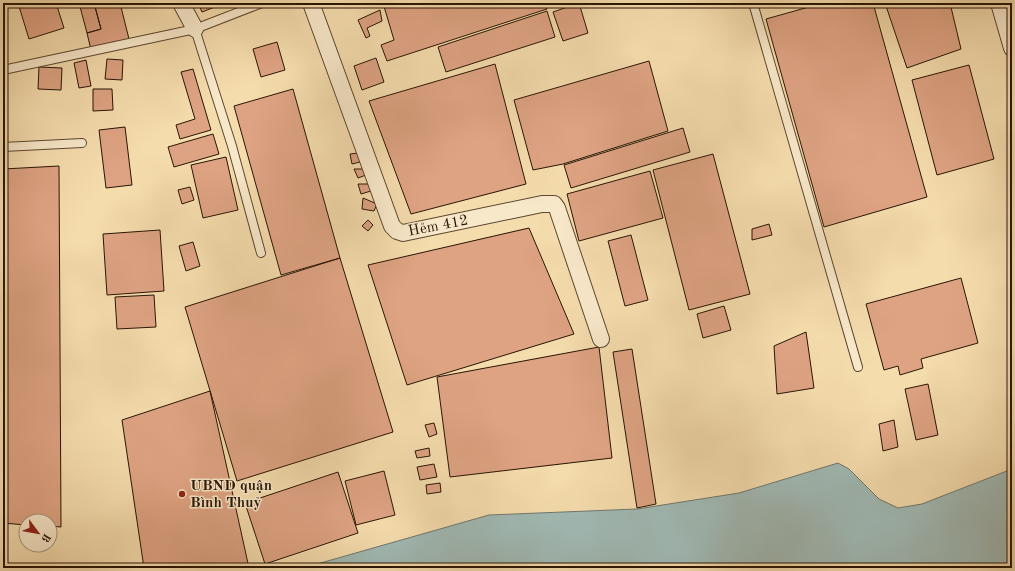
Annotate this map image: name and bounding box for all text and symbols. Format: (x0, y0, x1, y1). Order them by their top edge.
street label: Hẻm 412 (407, 213, 470, 240)
place label: UBND quận Bình Thuỷ (190, 479, 272, 511)
marker: UBND quận Bình Thuỷ (177, 489, 187, 499)
north arrow (18, 513, 58, 553)
text: B (38, 531, 52, 544)

